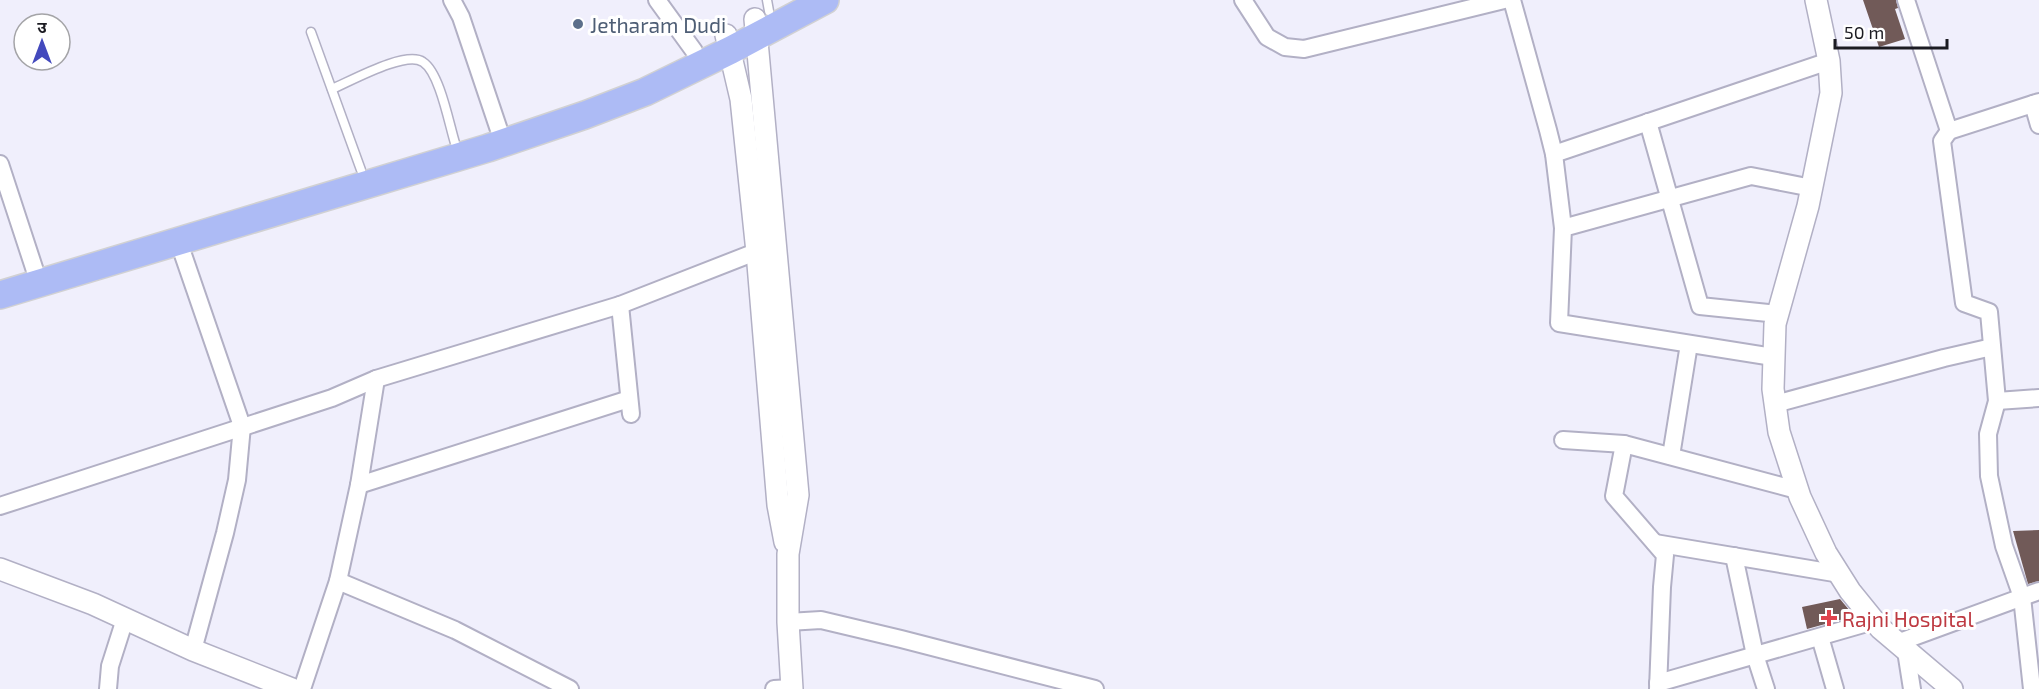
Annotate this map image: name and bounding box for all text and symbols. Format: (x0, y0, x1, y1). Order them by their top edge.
north arrow (12, 12, 72, 72)
place label: Jetharam Dudi (590, 12, 726, 37)
scale bar (1835, 12, 1948, 50)
text: उ (37, 17, 47, 36)
marker: Jetharam Dudi (571, 17, 585, 31)
text: 50 m (1844, 21, 1884, 43)
place label: Rajni Hospital (1842, 606, 1974, 632)
marker: Rajni Hospital (1820, 609, 1838, 627)

